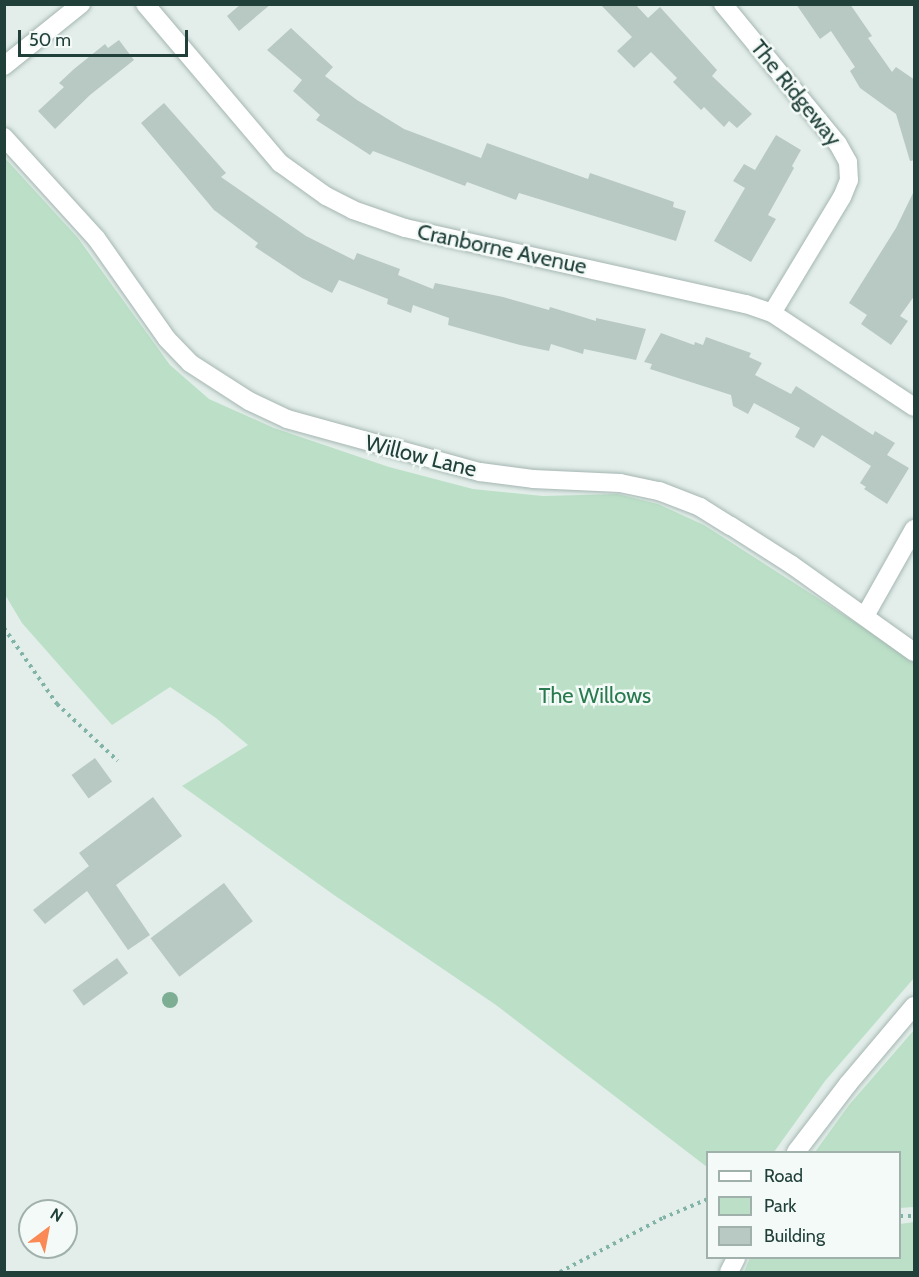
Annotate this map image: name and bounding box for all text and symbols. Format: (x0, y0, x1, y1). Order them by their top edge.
scale bar (21, 18, 190, 56)
text: 50 m (29, 29, 71, 51)
street label: The Ridgeway (745, 35, 847, 151)
street label: Cranborne Avenue (415, 218, 589, 280)
street label: Willow Lane (363, 429, 479, 483)
park label: The Willows (539, 683, 651, 709)
legend (706, 1151, 901, 1259)
text: Road (764, 1165, 803, 1187)
text: Park (764, 1195, 796, 1217)
north arrow (18, 1199, 78, 1259)
text: N (47, 1204, 67, 1226)
text: Building (764, 1225, 825, 1247)

